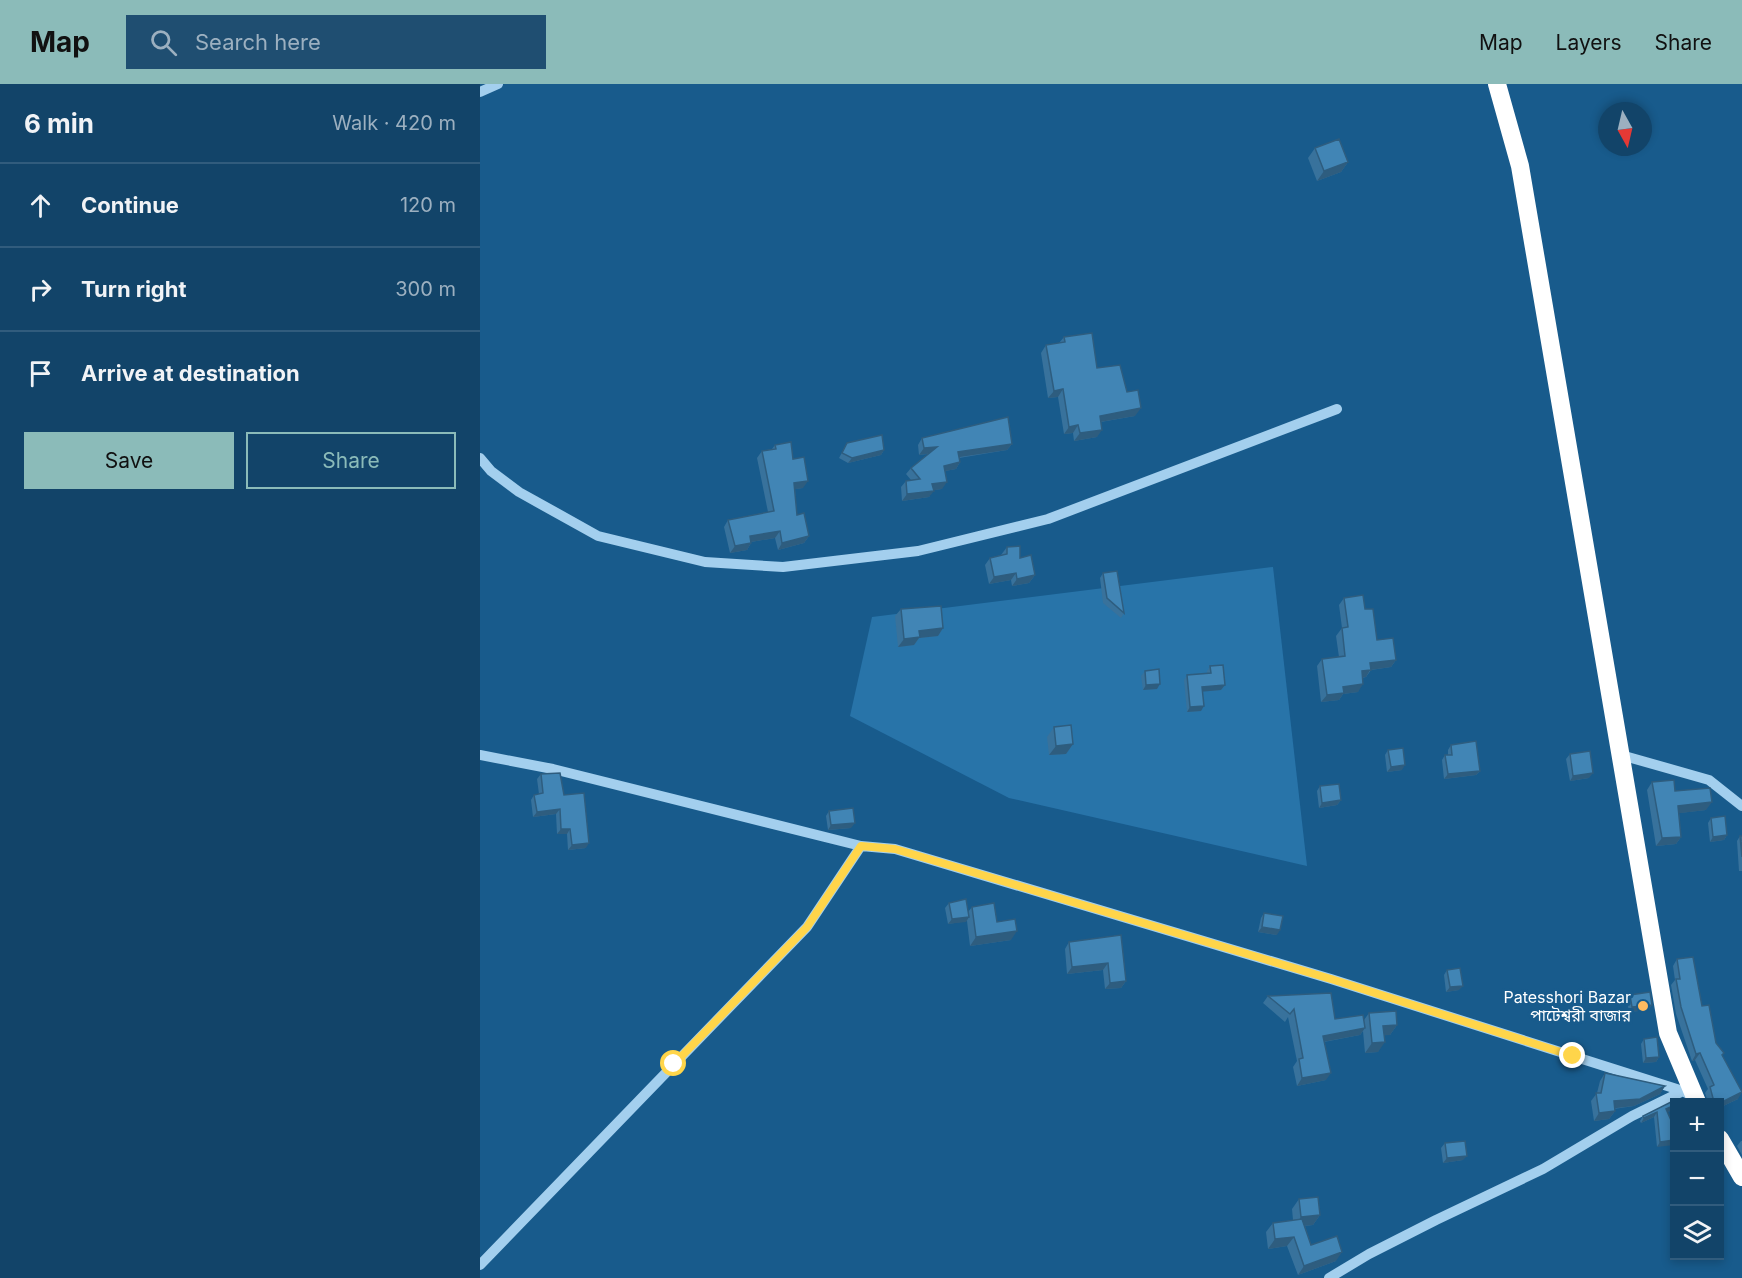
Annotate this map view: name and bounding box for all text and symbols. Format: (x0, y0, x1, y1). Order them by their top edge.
search box (126, 15, 546, 69)
text: Map (30, 25, 90, 59)
icon: search (147, 26, 180, 59)
text: Search here (195, 29, 321, 55)
text: Map (1479, 30, 1523, 55)
text: Layers (1556, 30, 1622, 55)
text: Share (1655, 30, 1712, 55)
north arrow (1598, 102, 1652, 156)
text: 6 min (24, 108, 94, 139)
text: Walk · 420 m (332, 111, 456, 135)
icon: ahead (24, 189, 57, 222)
text: Continue (81, 192, 179, 218)
text: 120 m (400, 193, 456, 217)
icon: right (24, 273, 57, 306)
text: Turn right (81, 276, 187, 302)
text: 300 m (395, 277, 456, 301)
icon: arrive (24, 357, 57, 390)
text: Arrive at destination (81, 360, 300, 386)
button: Save (24, 432, 234, 489)
button: Share (246, 432, 456, 489)
place label: Patesshori Bazar পাটেশ্বরী বাজার (1504, 987, 1631, 1025)
marker: Patesshori Bazar পাটেশ্বরী বাজার (1636, 999, 1650, 1013)
route end (1559, 1042, 1585, 1068)
route start (660, 1050, 686, 1076)
map controls (1670, 1098, 1724, 1260)
button: + (1670, 1098, 1724, 1152)
button: − (1670, 1152, 1724, 1206)
button: layers (1670, 1206, 1724, 1260)

